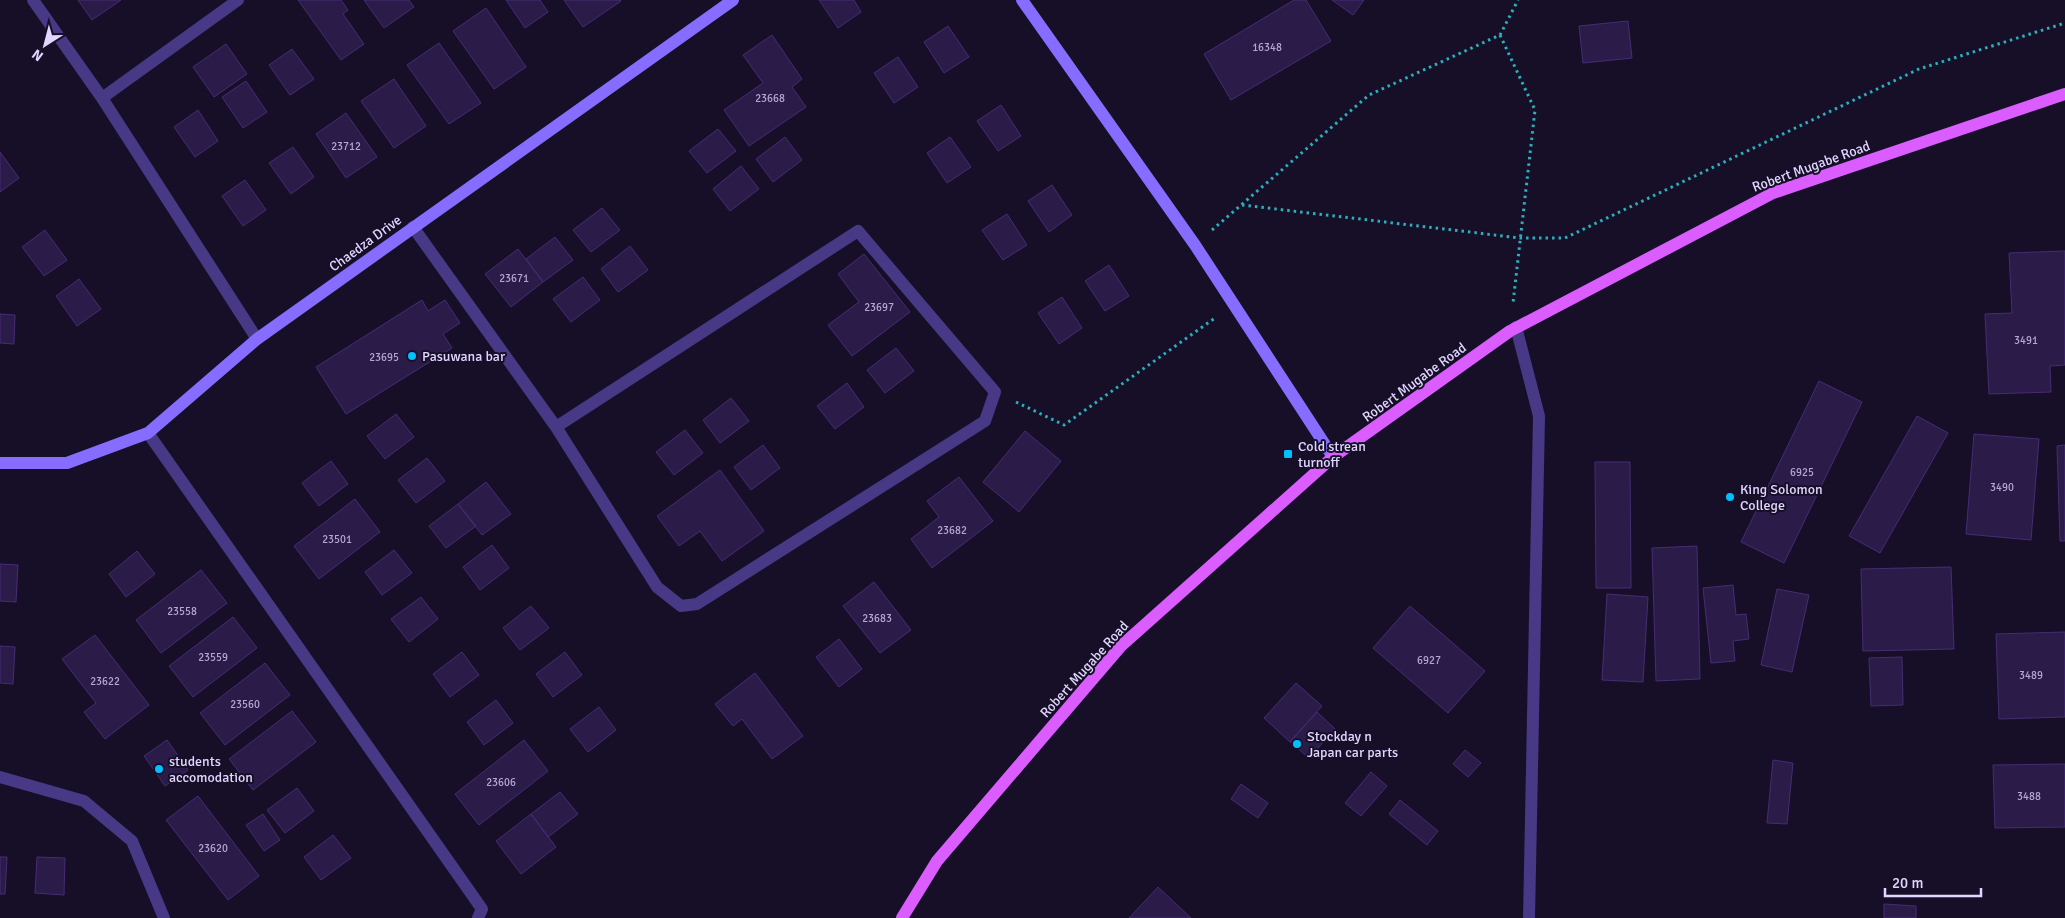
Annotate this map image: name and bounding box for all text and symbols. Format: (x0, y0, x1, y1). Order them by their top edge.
north arrow (20, 20, 70, 70)
house number: 16348 (1252, 41, 1282, 54)
text: N (29, 45, 47, 65)
house number: 23668 (755, 92, 785, 105)
street label: Robert Mugabe Road (1750, 137, 1872, 196)
house number: 23712 (331, 140, 361, 153)
street label: Chaedza Drive (326, 211, 405, 275)
house number: 23671 (499, 272, 529, 285)
house number: 23697 (864, 301, 894, 314)
house number: 3491 (2014, 334, 2038, 347)
street label: Robert Mugabe Road (1359, 339, 1470, 426)
place label: Pasuwana bar (422, 348, 506, 365)
marker: Pasuwana bar (406, 350, 418, 362)
house number: 23695 (369, 351, 399, 364)
place label: Cold strean turnoff (1298, 438, 1366, 471)
marker: Cold strean turnoff (1282, 448, 1294, 460)
house number: 6925 (1790, 466, 1814, 479)
place label: King Solomon College (1740, 481, 1823, 514)
house number: 3490 (1990, 481, 2014, 494)
marker: King Solomon College (1724, 491, 1736, 503)
house number: 23682 (937, 524, 967, 537)
house number: 23501 (322, 533, 352, 546)
house number: 23558 (167, 605, 197, 618)
house number: 23683 (862, 612, 892, 625)
street label: Robert Mugabe Road (1036, 617, 1132, 721)
house number: 23559 (198, 651, 228, 664)
house number: 6927 (1417, 654, 1441, 667)
house number: 3489 (2019, 669, 2043, 682)
house number: 23622 (90, 675, 120, 688)
house number: 23560 (230, 698, 260, 711)
place label: Stockday n Japan car parts (1307, 728, 1398, 761)
marker: Stockday n Japan car parts (1291, 738, 1303, 750)
place label: students accomodation (169, 753, 253, 786)
marker: students accomodation (153, 763, 165, 775)
house number: 23606 (486, 776, 516, 789)
house number: 3488 (2017, 790, 2041, 803)
house number: 23620 (198, 842, 228, 855)
scale bar (1885, 866, 1981, 898)
text: 20 m (1892, 874, 1923, 892)

